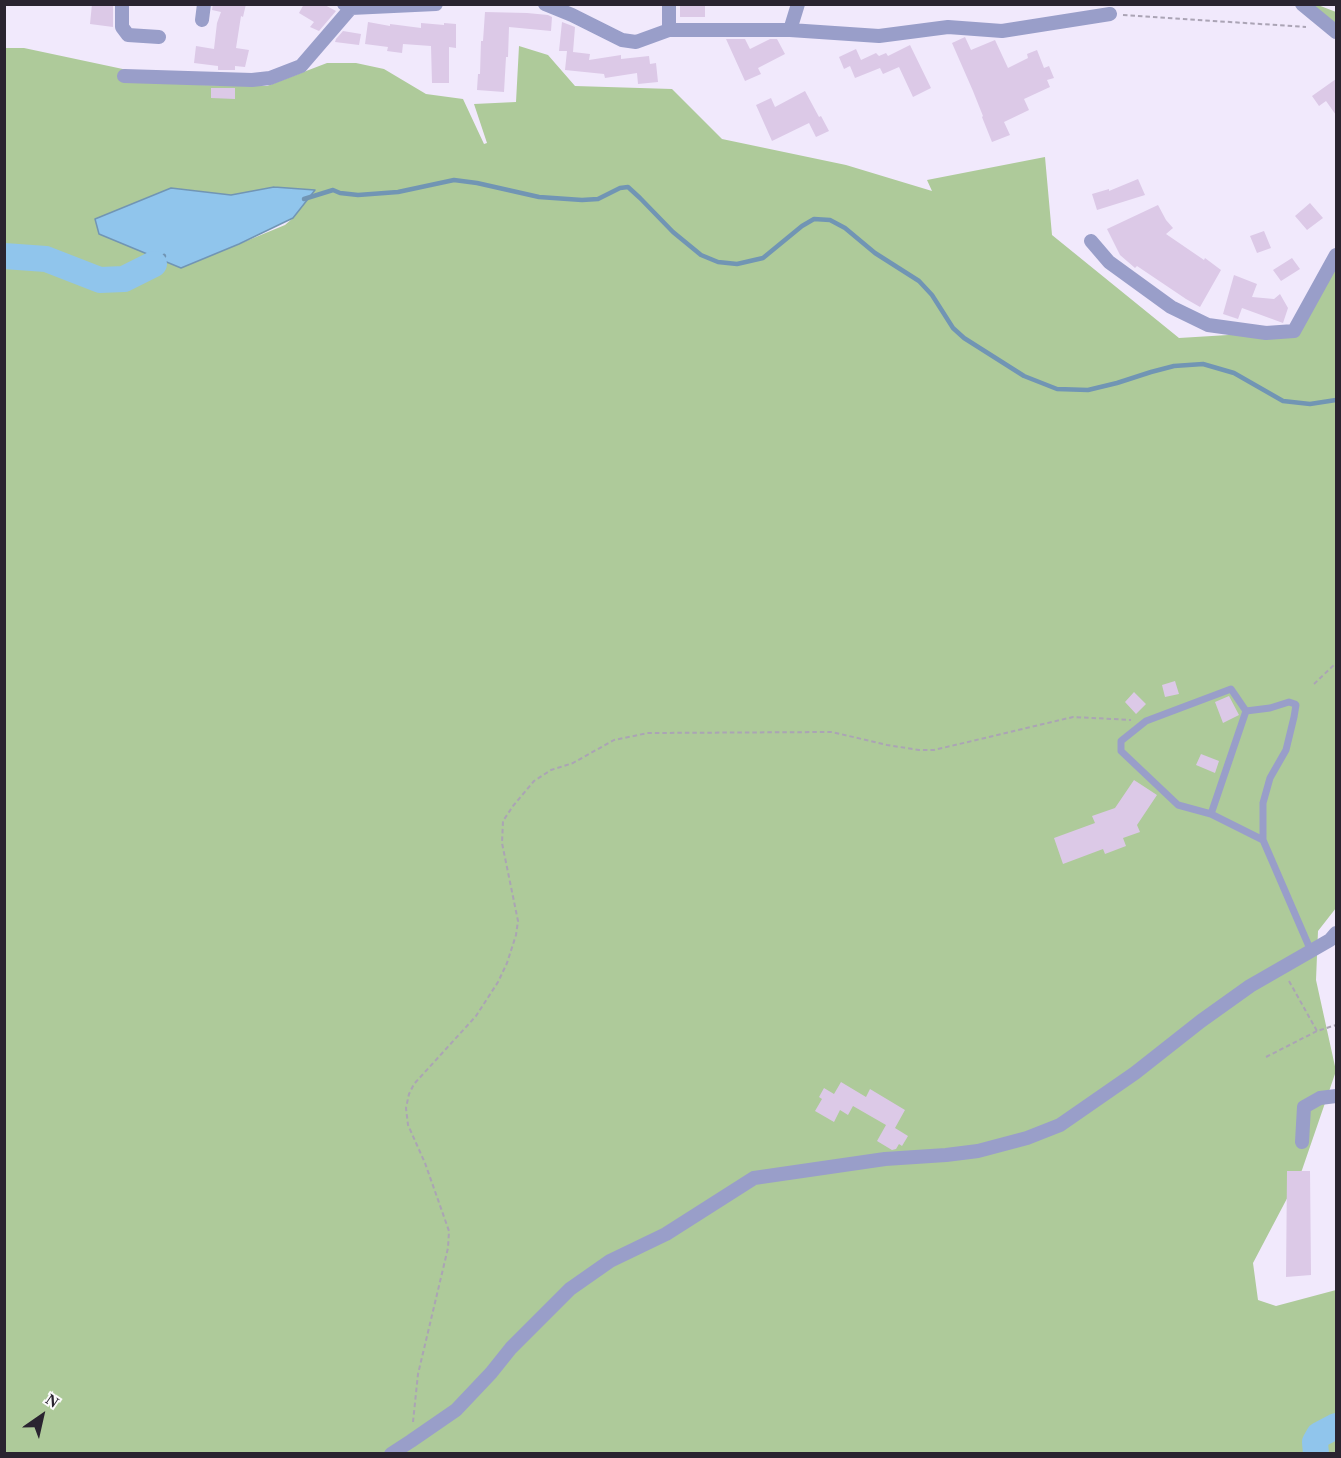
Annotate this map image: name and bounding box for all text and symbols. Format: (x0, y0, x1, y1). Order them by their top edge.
north arrow (12, 1386, 72, 1446)
text: N (43, 1390, 62, 1411)

